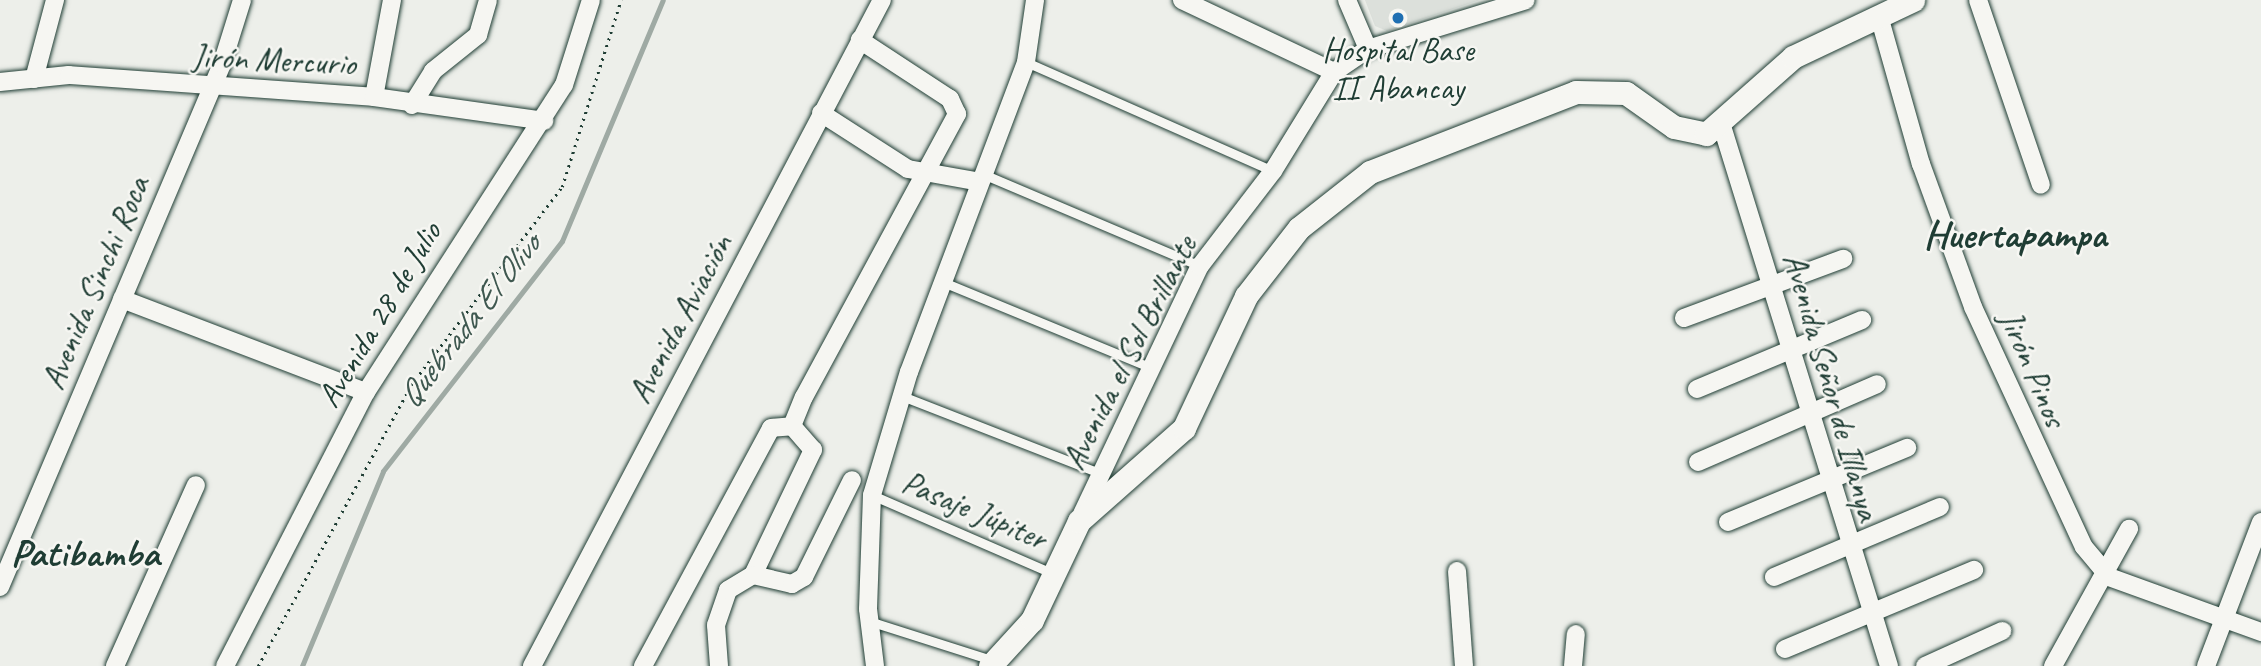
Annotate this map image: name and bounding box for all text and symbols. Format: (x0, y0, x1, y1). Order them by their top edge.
marker: Hospital Base II Abancay (1388, 8, 1408, 28)
place label: Hospital Base II Abancay (1322, 31, 1474, 109)
street label: Jirón Mercurio (192, 37, 356, 85)
street label: Avenida Sinchi Roca (34, 171, 158, 395)
district label: Huertapampa (1924, 210, 2106, 258)
street label: Avenida 28 de Julio (309, 216, 451, 414)
water label: Quebrada El Olivo (388, 226, 550, 416)
street label: Avenida Aviación (620, 228, 742, 410)
street label: Avenida el Sol Brillante (1054, 230, 1206, 476)
street label: Avenida Señor de Illanya (1774, 249, 1888, 525)
street label: Jirón Pinos (1990, 305, 2074, 433)
street label: Pasaje Júpiter (896, 463, 1052, 559)
district label: Patibamba (11, 529, 159, 577)

